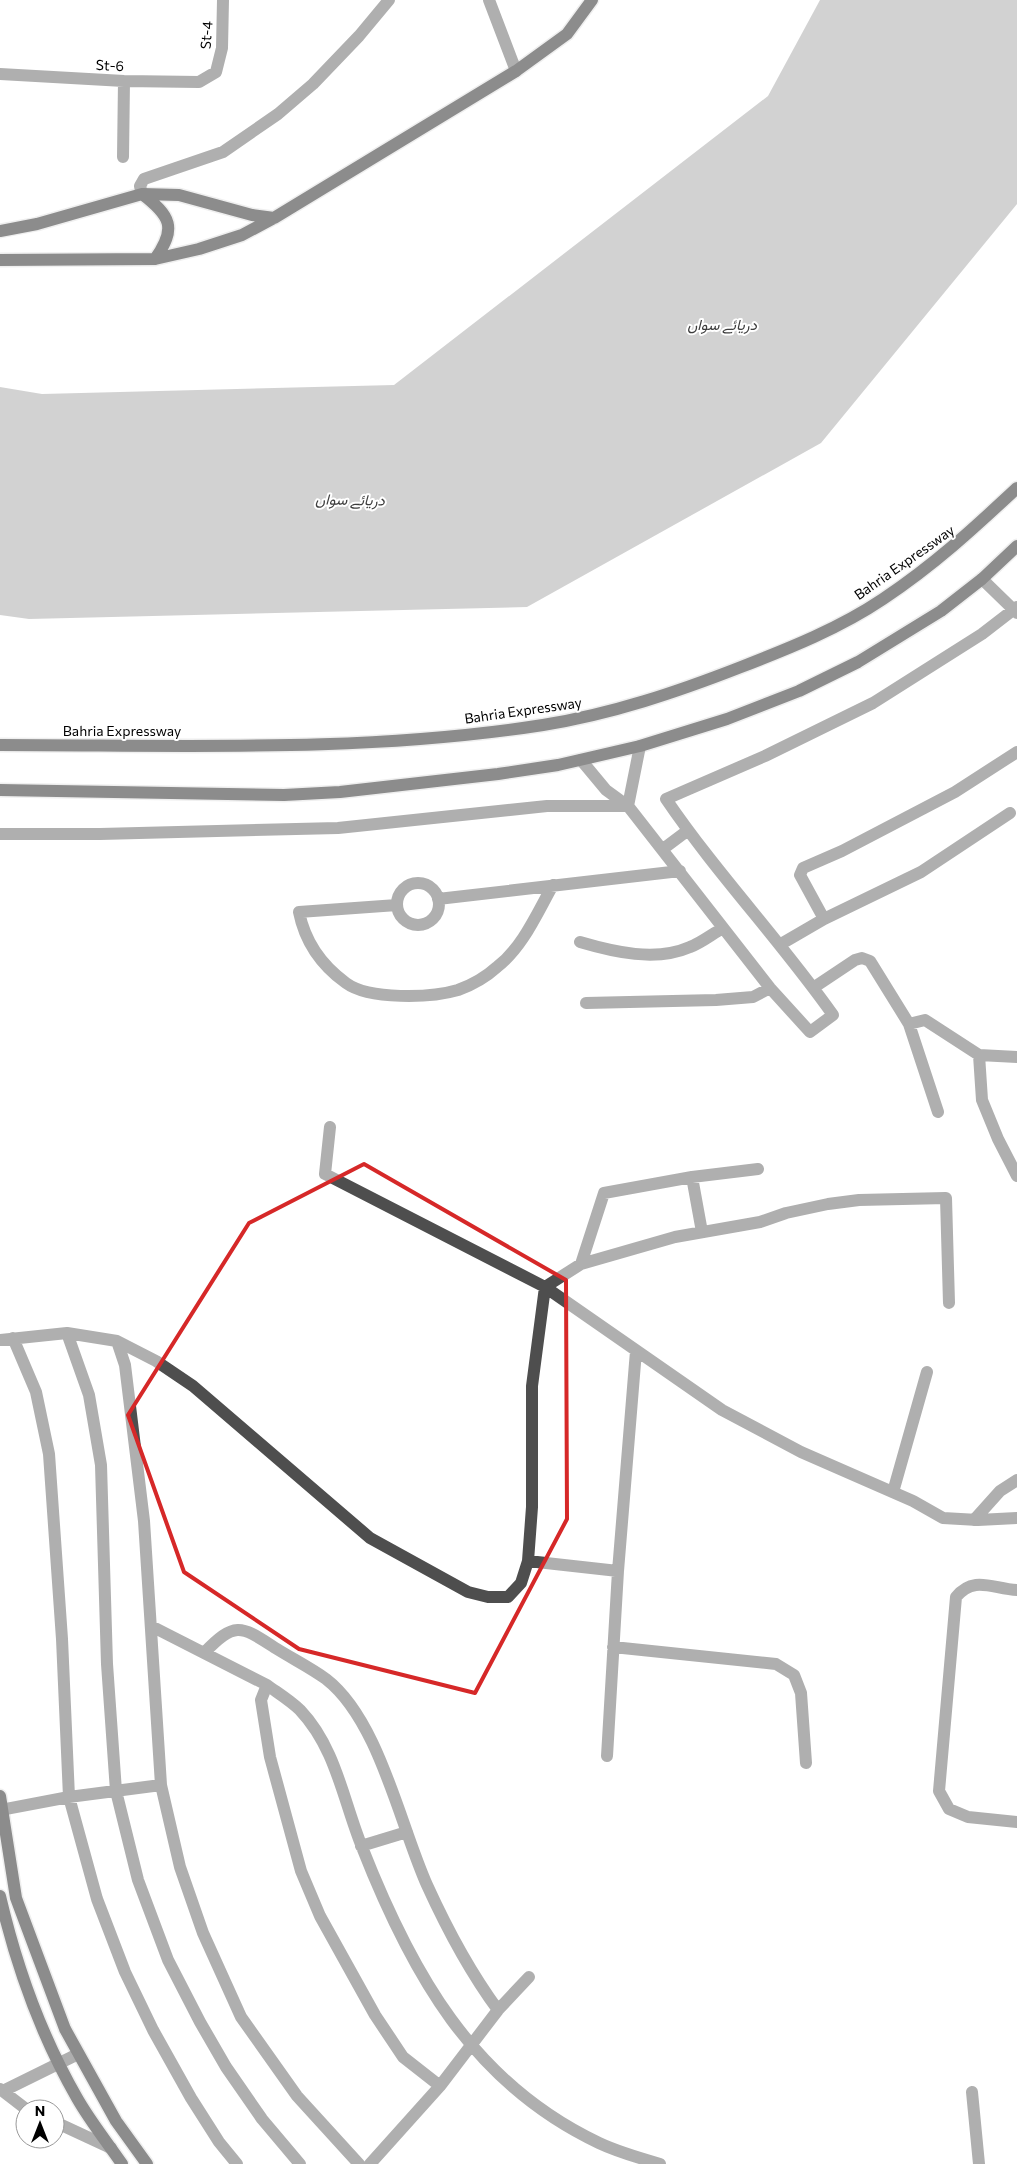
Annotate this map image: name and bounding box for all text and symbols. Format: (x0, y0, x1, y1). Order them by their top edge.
street label: St-4 (197, 20, 216, 50)
street label: St-6 (95, 56, 125, 74)
water label: دریائے سواں (687, 315, 758, 334)
water label: دریائے سواں (315, 489, 386, 510)
street label: Bahria Expressway (851, 521, 957, 603)
street label: Bahria Expressway (463, 693, 583, 727)
street label: Bahria Expressway (63, 722, 181, 739)
north arrow (15, 2099, 65, 2149)
text: N (35, 2102, 45, 2119)

